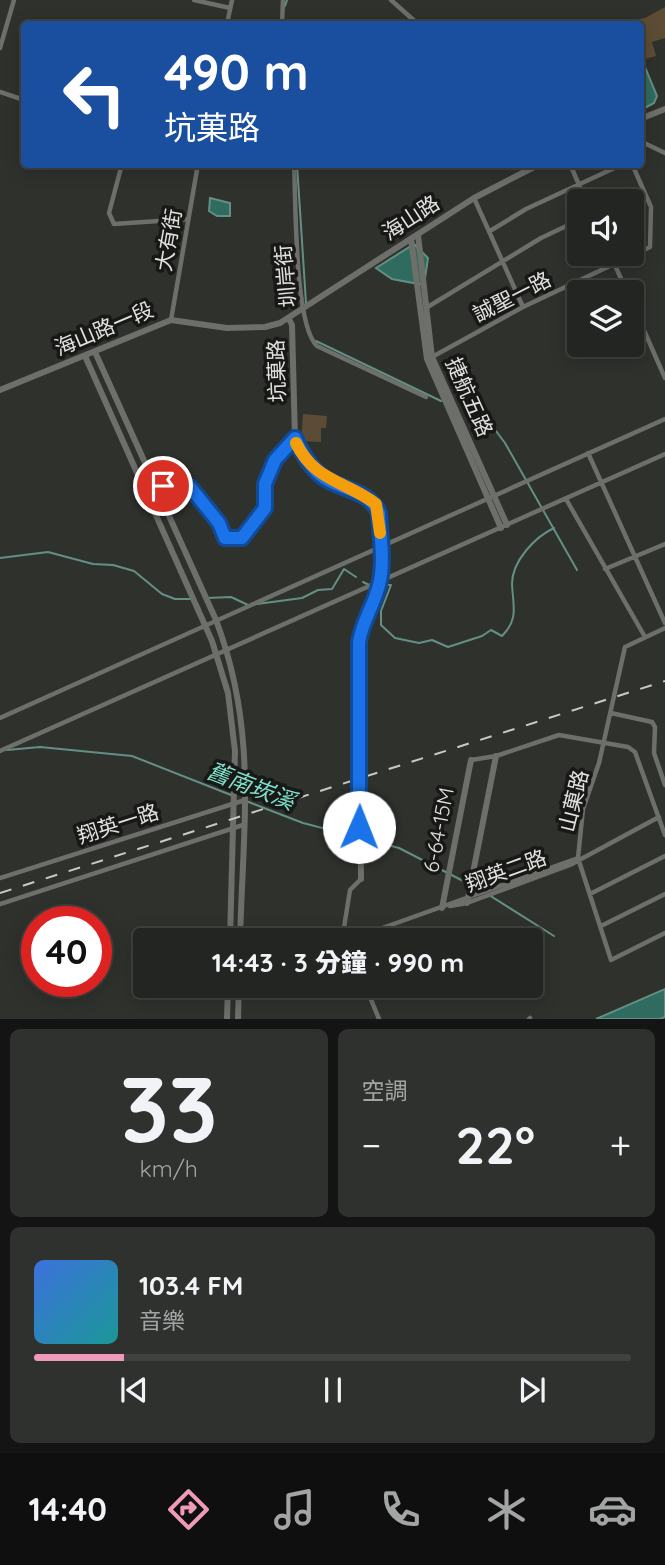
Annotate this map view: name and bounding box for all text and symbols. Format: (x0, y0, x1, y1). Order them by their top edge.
text: 490 m (164, 41, 309, 102)
icon: left (49, 49, 140, 140)
text: 坑菓路 (164, 107, 260, 147)
street label: 海山路 (377, 189, 444, 245)
map controls (567, 189, 644, 357)
button: sound (567, 189, 644, 266)
street label: 大有街 (150, 207, 186, 273)
street label: 圳岸街 (269, 244, 301, 309)
street label: 誠聖一路 (468, 265, 555, 327)
button: layers (567, 280, 644, 357)
street label: 海山路一段 (50, 296, 157, 361)
street label: 坑菓路 (262, 339, 290, 403)
street label: 捷航五路 (441, 353, 499, 440)
pin (133, 456, 193, 516)
icon: arrive (144, 467, 182, 505)
water label: 舊南崁溪 (203, 756, 302, 817)
street label: 山菓路 (553, 767, 593, 834)
street label: 6-64-15M (417, 785, 459, 874)
position arrow (322, 790, 396, 864)
street label: 翔英一路 (74, 798, 162, 848)
street label: 翔英二路 (462, 843, 550, 897)
speed limit sign: 40 (21, 906, 112, 997)
text: 14:43 · 3 分鐘 · 990 m (212, 946, 464, 979)
text: 33 (120, 1051, 218, 1165)
text: 空調 (362, 1076, 408, 1105)
text: 22° (456, 1112, 535, 1177)
text: − (362, 1121, 381, 1169)
text: + (610, 1121, 631, 1169)
text: km/h (140, 1154, 198, 1183)
text: 103.4 FM (139, 1269, 243, 1302)
text: 音樂 (139, 1306, 185, 1335)
icon: previous (115, 1371, 153, 1409)
icon: pause (314, 1371, 352, 1409)
icon: next (513, 1371, 551, 1409)
icon: directions (164, 1485, 213, 1534)
icon: music (270, 1485, 319, 1534)
icon: phone (376, 1485, 425, 1534)
icon: climate (482, 1485, 531, 1534)
icon: car (588, 1485, 637, 1534)
text: 14:40 (28, 1489, 107, 1529)

